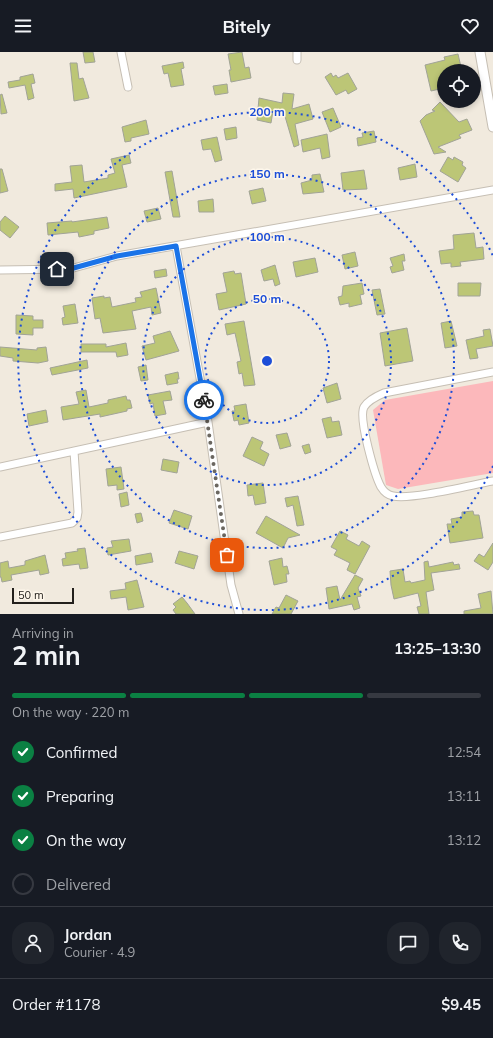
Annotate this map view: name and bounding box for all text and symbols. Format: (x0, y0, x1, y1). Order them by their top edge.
icon: menu (12, 15, 34, 37)
text: Bitely (222, 15, 271, 38)
icon: heart (459, 15, 481, 37)
map controls (437, 64, 481, 108)
button: locate (437, 64, 481, 108)
text: 200 m (249, 104, 285, 119)
text: 150 m (249, 166, 285, 181)
text: 100 m (249, 229, 285, 244)
pin (40, 252, 74, 286)
icon: home (46, 258, 68, 280)
text: 50 m (253, 291, 281, 306)
centre of rings (260, 354, 274, 368)
courier (184, 380, 224, 420)
icon: bike (193, 389, 215, 411)
pin (210, 538, 244, 572)
icon: bag (216, 544, 238, 566)
scale bar (12, 586, 74, 605)
text: 50 m (18, 588, 44, 602)
text: Arriving in (12, 625, 74, 641)
text: 2 min (12, 639, 81, 672)
text: 13:25–13:30 (394, 639, 481, 658)
text: On the way · 220 m (12, 704, 129, 720)
icon: check (12, 741, 34, 763)
text: Confirmed (46, 743, 117, 762)
text: 12:54 (447, 744, 481, 760)
icon: check (12, 785, 34, 807)
text: Preparing (46, 787, 114, 806)
text: 13:11 (447, 788, 481, 804)
icon: check (12, 829, 34, 851)
text: On the way (46, 831, 126, 850)
text: 13:12 (447, 832, 481, 848)
text: Delivered (46, 875, 111, 894)
button: person (12, 922, 54, 964)
button: chat (387, 922, 429, 964)
button: phone (439, 922, 481, 964)
text: Jordan (64, 925, 112, 944)
text: Courier · 4.9 (64, 944, 135, 960)
text: Order #1178 (12, 995, 100, 1014)
text: $9.45 (441, 995, 481, 1014)

